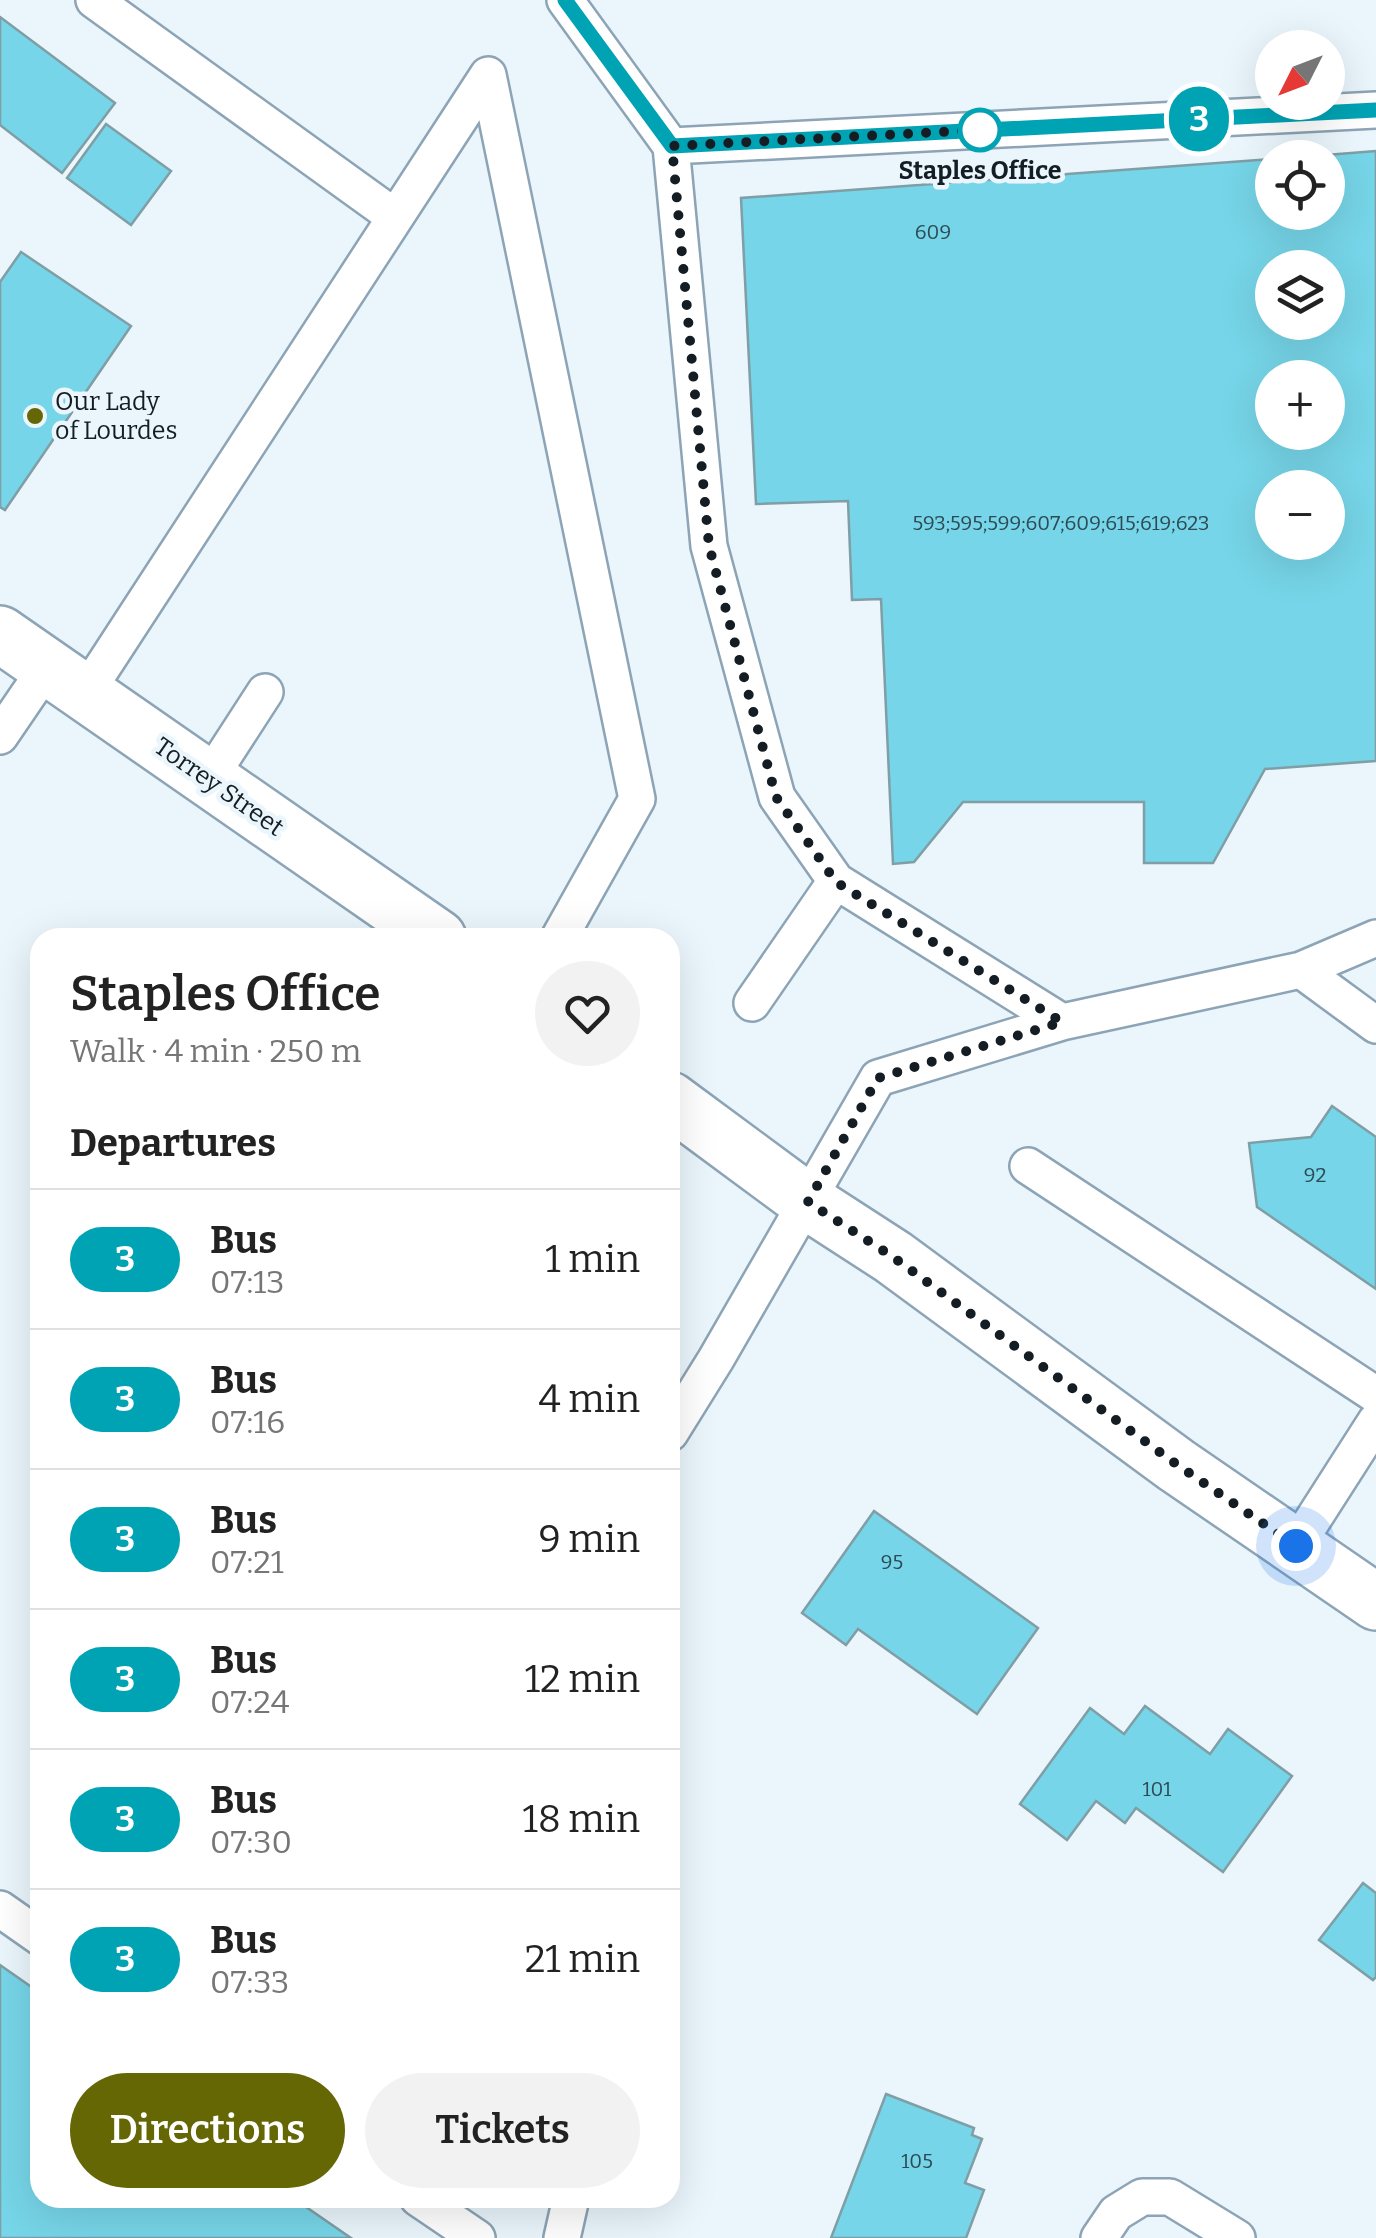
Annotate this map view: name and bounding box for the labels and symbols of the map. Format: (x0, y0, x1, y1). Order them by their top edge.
north arrow (1255, 30, 1345, 120)
line badge: 3 (1166, 86, 1232, 152)
marker: Staples Office (959, 109, 1001, 151)
place label: Staples Office (898, 156, 1062, 186)
house number: 609 (915, 220, 951, 244)
place label: Our Lady of Lourdes (55, 387, 177, 446)
marker: Our Lady of Lourdes (24, 405, 46, 427)
house number: 593;595;599;607;609;615;619;623 (912, 511, 1210, 535)
street label: Torrey Street (149, 731, 289, 843)
house number: 92 (1304, 1163, 1326, 1187)
your location (1271, 1521, 1321, 1571)
house number: 95 (881, 1550, 903, 1574)
house number: 101 (1143, 1777, 1172, 1801)
house number: 105 (901, 2149, 933, 2173)

